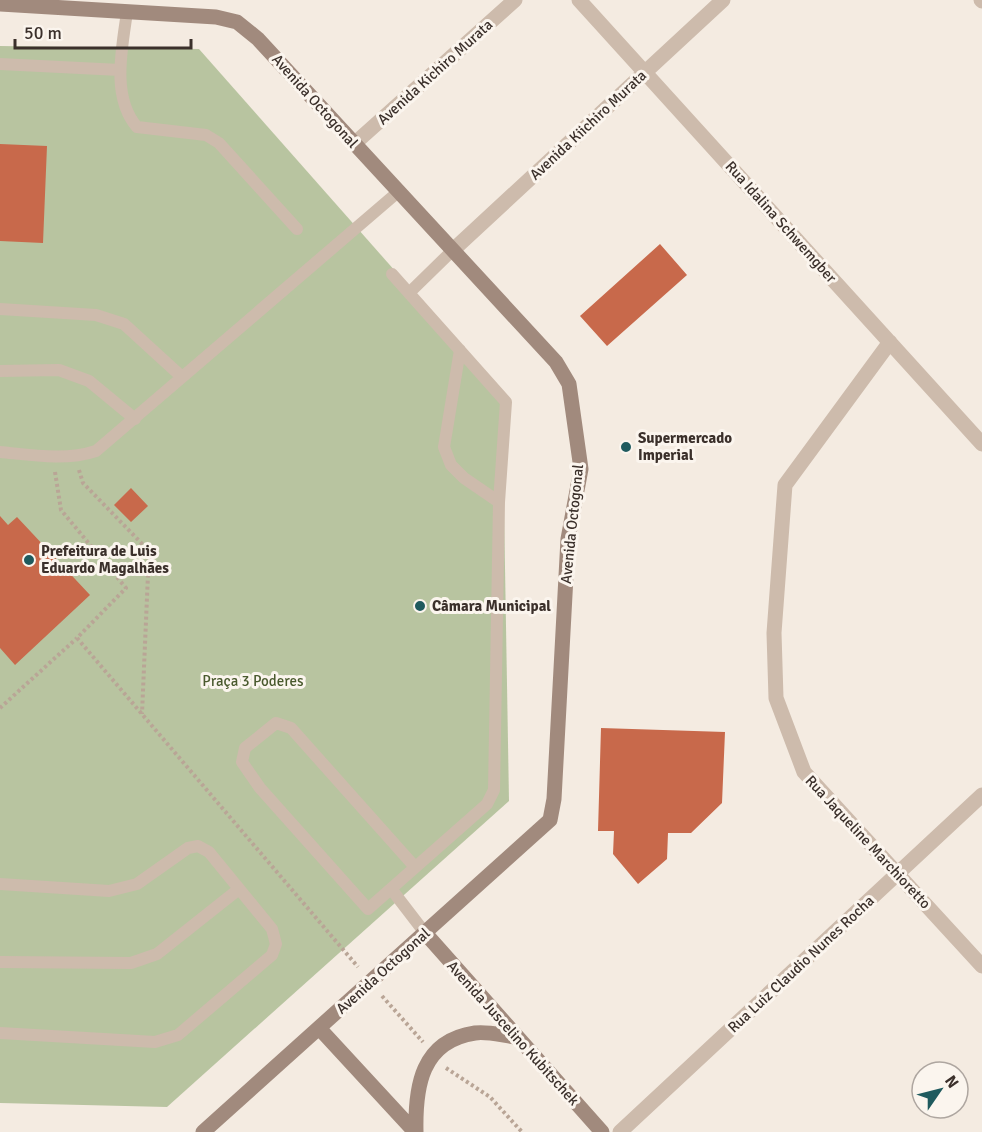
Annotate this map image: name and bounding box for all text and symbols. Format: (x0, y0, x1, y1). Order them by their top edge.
scale bar (15, 12, 190, 50)
street label: Avenida Kichiro Murata (374, 16, 496, 128)
text: 50 m (24, 22, 62, 44)
street label: Avenida Octogonal (268, 50, 362, 152)
street label: Avenida Kiichiro Murata (526, 66, 650, 184)
street label: Rua Idalina Schwemgber (722, 157, 841, 287)
place label: Supermercado Imperial (638, 429, 732, 464)
marker: Supermercado Imperial (619, 440, 633, 454)
street label: Avenida Octogonal (557, 463, 587, 585)
place label: Prefeitura de Luis Eduardo Magalhães (41, 542, 169, 577)
marker: Prefeitura de Luis Eduardo Magalhães (22, 553, 36, 567)
place label: Câmara Municipal (432, 597, 551, 615)
marker: Câmara Municipal (413, 599, 427, 613)
park label: Praça 3 Poderes (202, 672, 304, 690)
street label: Rua Jaqueline Marchioretto (802, 772, 935, 913)
street label: Rua Luiz Claudio Nunes Rocha (724, 892, 878, 1036)
street label: Avenida Octogonal (332, 924, 434, 1018)
street label: Avenida Juscelino Kubitschek (443, 957, 583, 1109)
north arrow (910, 1060, 970, 1120)
text: N (940, 1072, 963, 1092)

